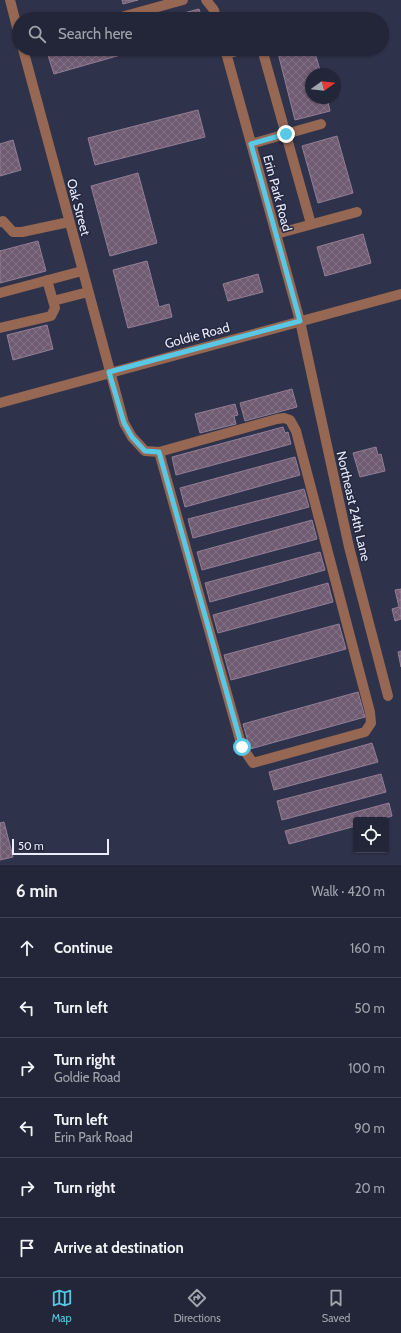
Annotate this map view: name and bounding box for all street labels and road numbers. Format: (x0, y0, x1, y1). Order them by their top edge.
street label: Erin Park Road (260, 153, 296, 233)
street label: Oak Street (64, 177, 94, 238)
street label: Goldie Road (163, 319, 231, 351)
street label: Northeast 24th Lane (334, 449, 375, 563)

